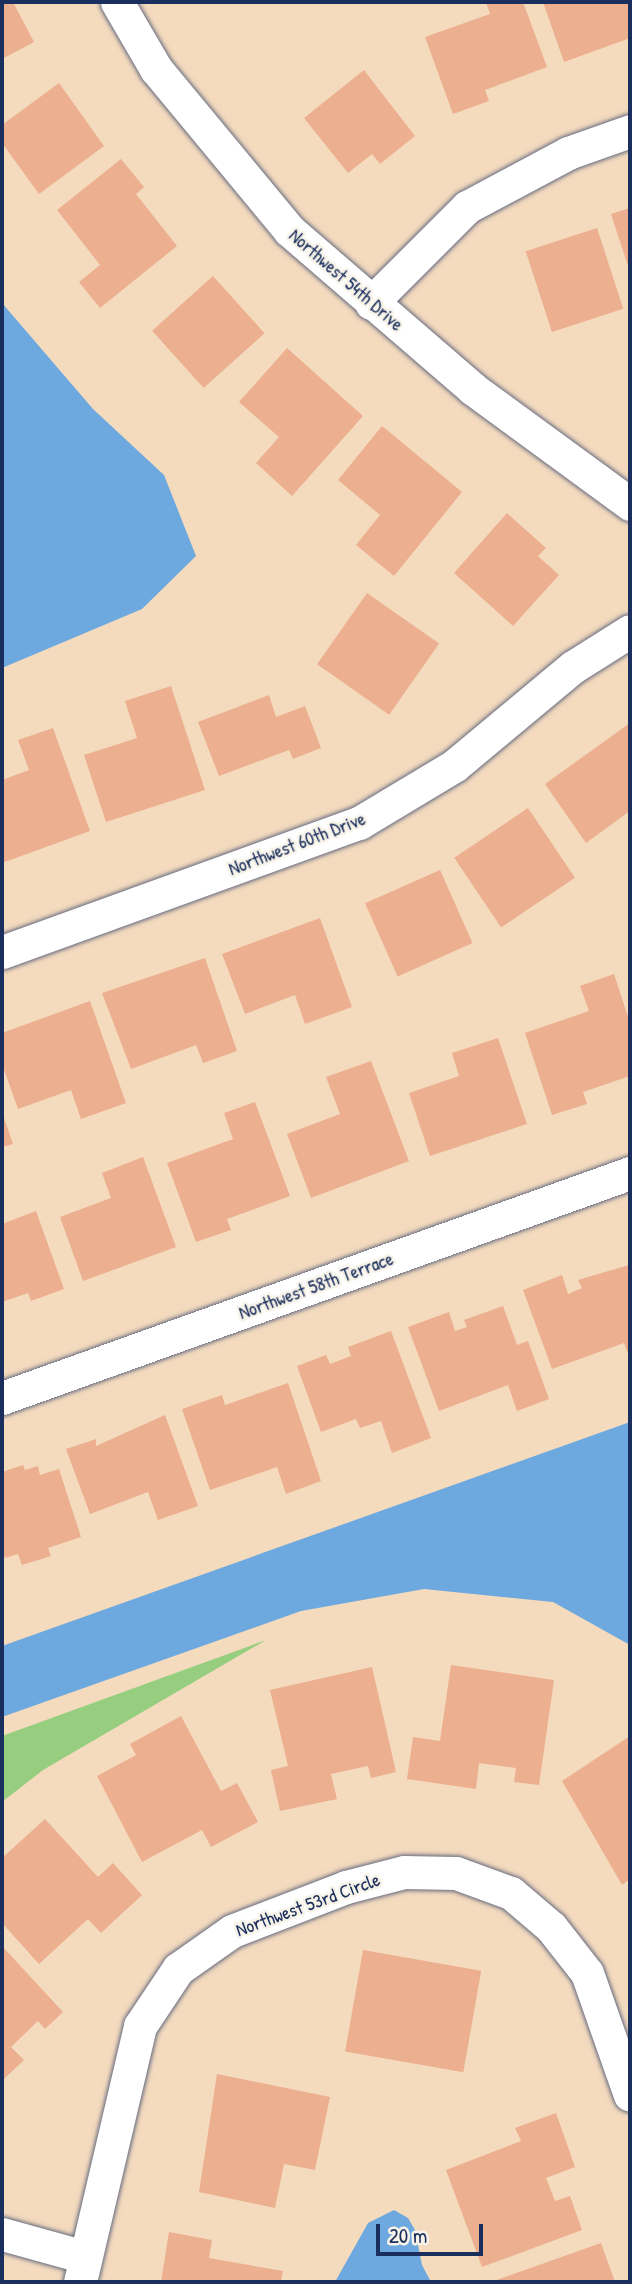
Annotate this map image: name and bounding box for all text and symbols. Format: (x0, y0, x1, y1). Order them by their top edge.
street label: Northwest 54th Drive (284, 224, 408, 336)
street label: Northwest 60th Drive (225, 807, 369, 881)
street label: Northwest 58th Terrace (236, 1247, 396, 1325)
street label: Northwest 53rd Circle (233, 1868, 383, 1942)
scale bar (380, 2210, 487, 2254)
text: 20 m (389, 2221, 427, 2250)

